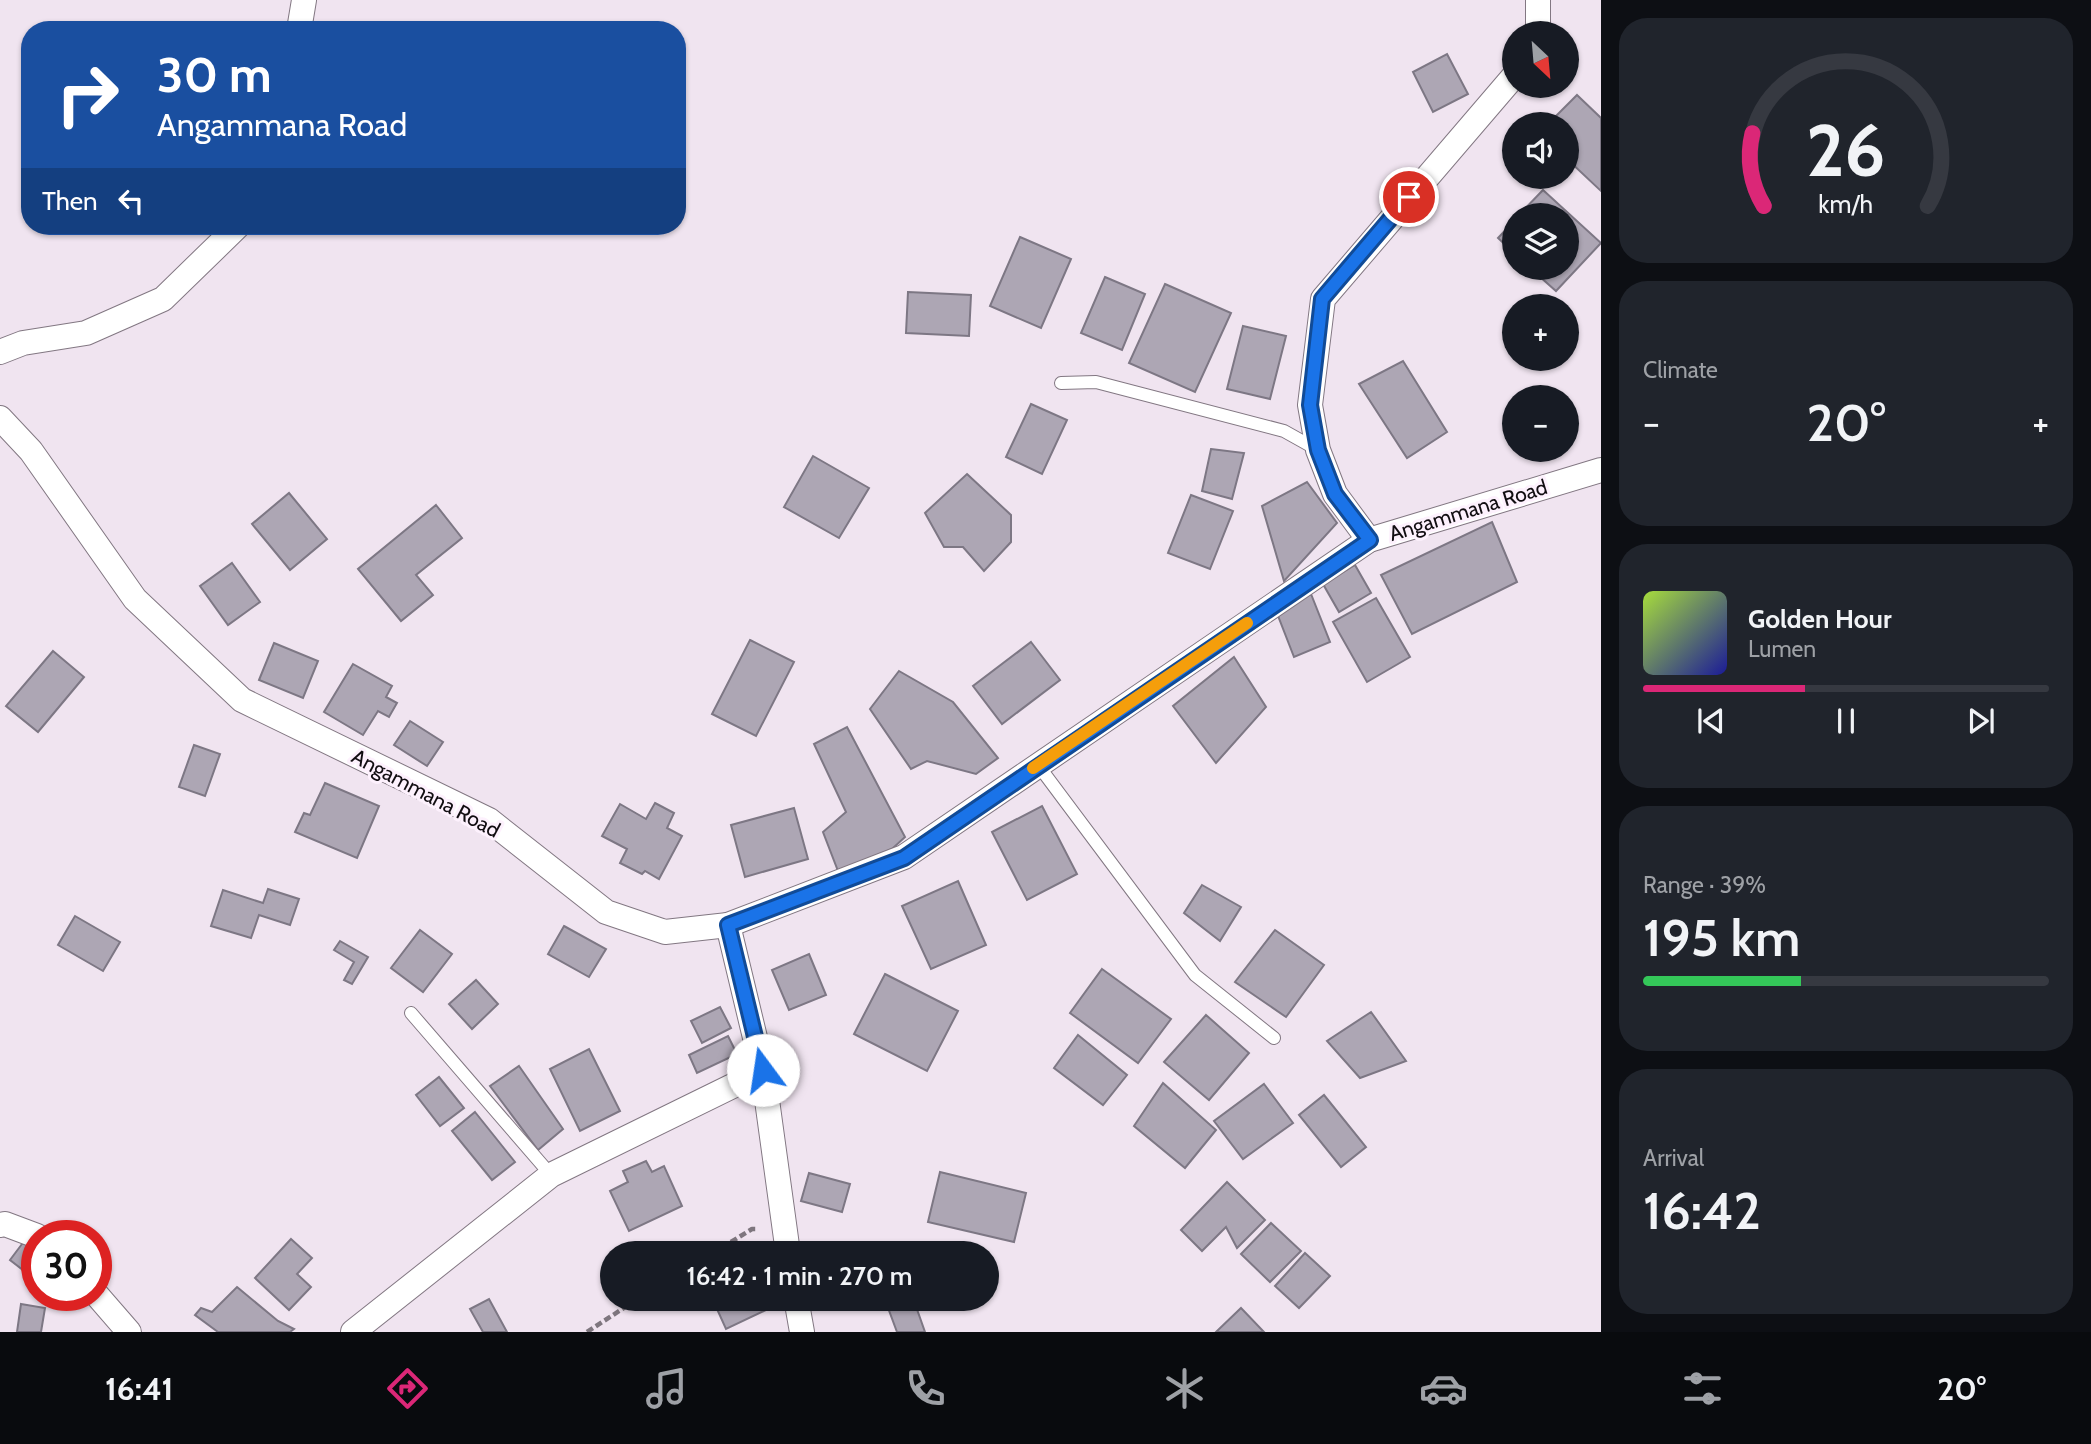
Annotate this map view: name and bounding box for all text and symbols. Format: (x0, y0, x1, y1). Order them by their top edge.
north arrow (1502, 21, 1578, 98)
map controls (1502, 21, 1579, 462)
text: 30 m (157, 45, 272, 104)
icon: right (42, 49, 133, 140)
text: Angammana Road (157, 105, 407, 144)
text: 26 (1806, 107, 1886, 195)
button: sound (1502, 112, 1579, 189)
pin (1379, 167, 1439, 227)
icon: arrive (1390, 178, 1428, 216)
icon: left (112, 182, 150, 220)
text: Then (42, 185, 98, 217)
text: km/h (1819, 189, 1873, 219)
button: layers (1502, 203, 1579, 280)
button: + (1502, 294, 1579, 371)
text: Climate (1643, 356, 1718, 384)
button: − (1502, 385, 1579, 462)
text: 20° (1806, 391, 1886, 454)
text: − (1643, 399, 1660, 446)
text: + (2032, 399, 2049, 446)
street label: Angammana Road (1386, 474, 1550, 546)
text: Golden Hour (1748, 603, 1891, 635)
text: Lumen (1748, 635, 1816, 663)
icon: previous (1692, 702, 1730, 740)
icon: pause (1827, 702, 1865, 740)
icon: next (1962, 702, 2000, 740)
street label: Angammana Road (348, 743, 504, 843)
text: Range · 39% (1643, 871, 1766, 899)
text: 195 km (1643, 906, 1800, 969)
position arrow (726, 1033, 800, 1107)
text: Arrival (1643, 1144, 1704, 1172)
text: 16:42 (1643, 1179, 1761, 1242)
speed limit sign: 30 (21, 1220, 112, 1311)
text: 16:42 · 1 min · 270 m (686, 1260, 913, 1292)
icon: directions (383, 1364, 432, 1413)
icon: music (642, 1364, 691, 1413)
icon: phone (901, 1364, 950, 1413)
icon: climate (1160, 1364, 1209, 1413)
icon: car (1419, 1364, 1468, 1413)
icon: filters (1678, 1364, 1727, 1413)
text: 16:41 (105, 1369, 173, 1408)
text: 20° (1937, 1369, 1986, 1408)

